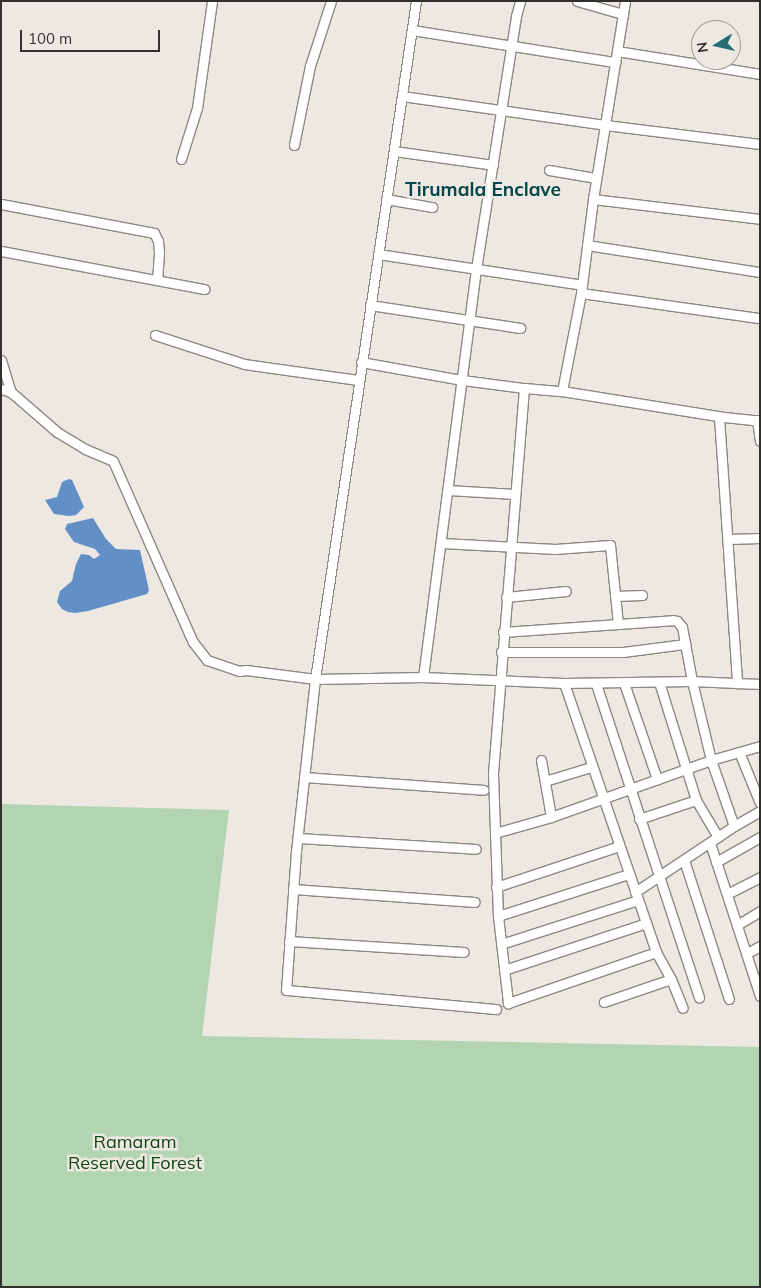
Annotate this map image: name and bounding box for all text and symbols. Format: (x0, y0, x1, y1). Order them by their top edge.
scale bar (22, 20, 162, 52)
north arrow (691, 20, 741, 70)
text: 100 m (28, 29, 72, 48)
text: N (692, 41, 712, 54)
district label: Tirumala Enclave (405, 179, 561, 201)
park label: Ramaram Reserved Forest (68, 1132, 202, 1174)

